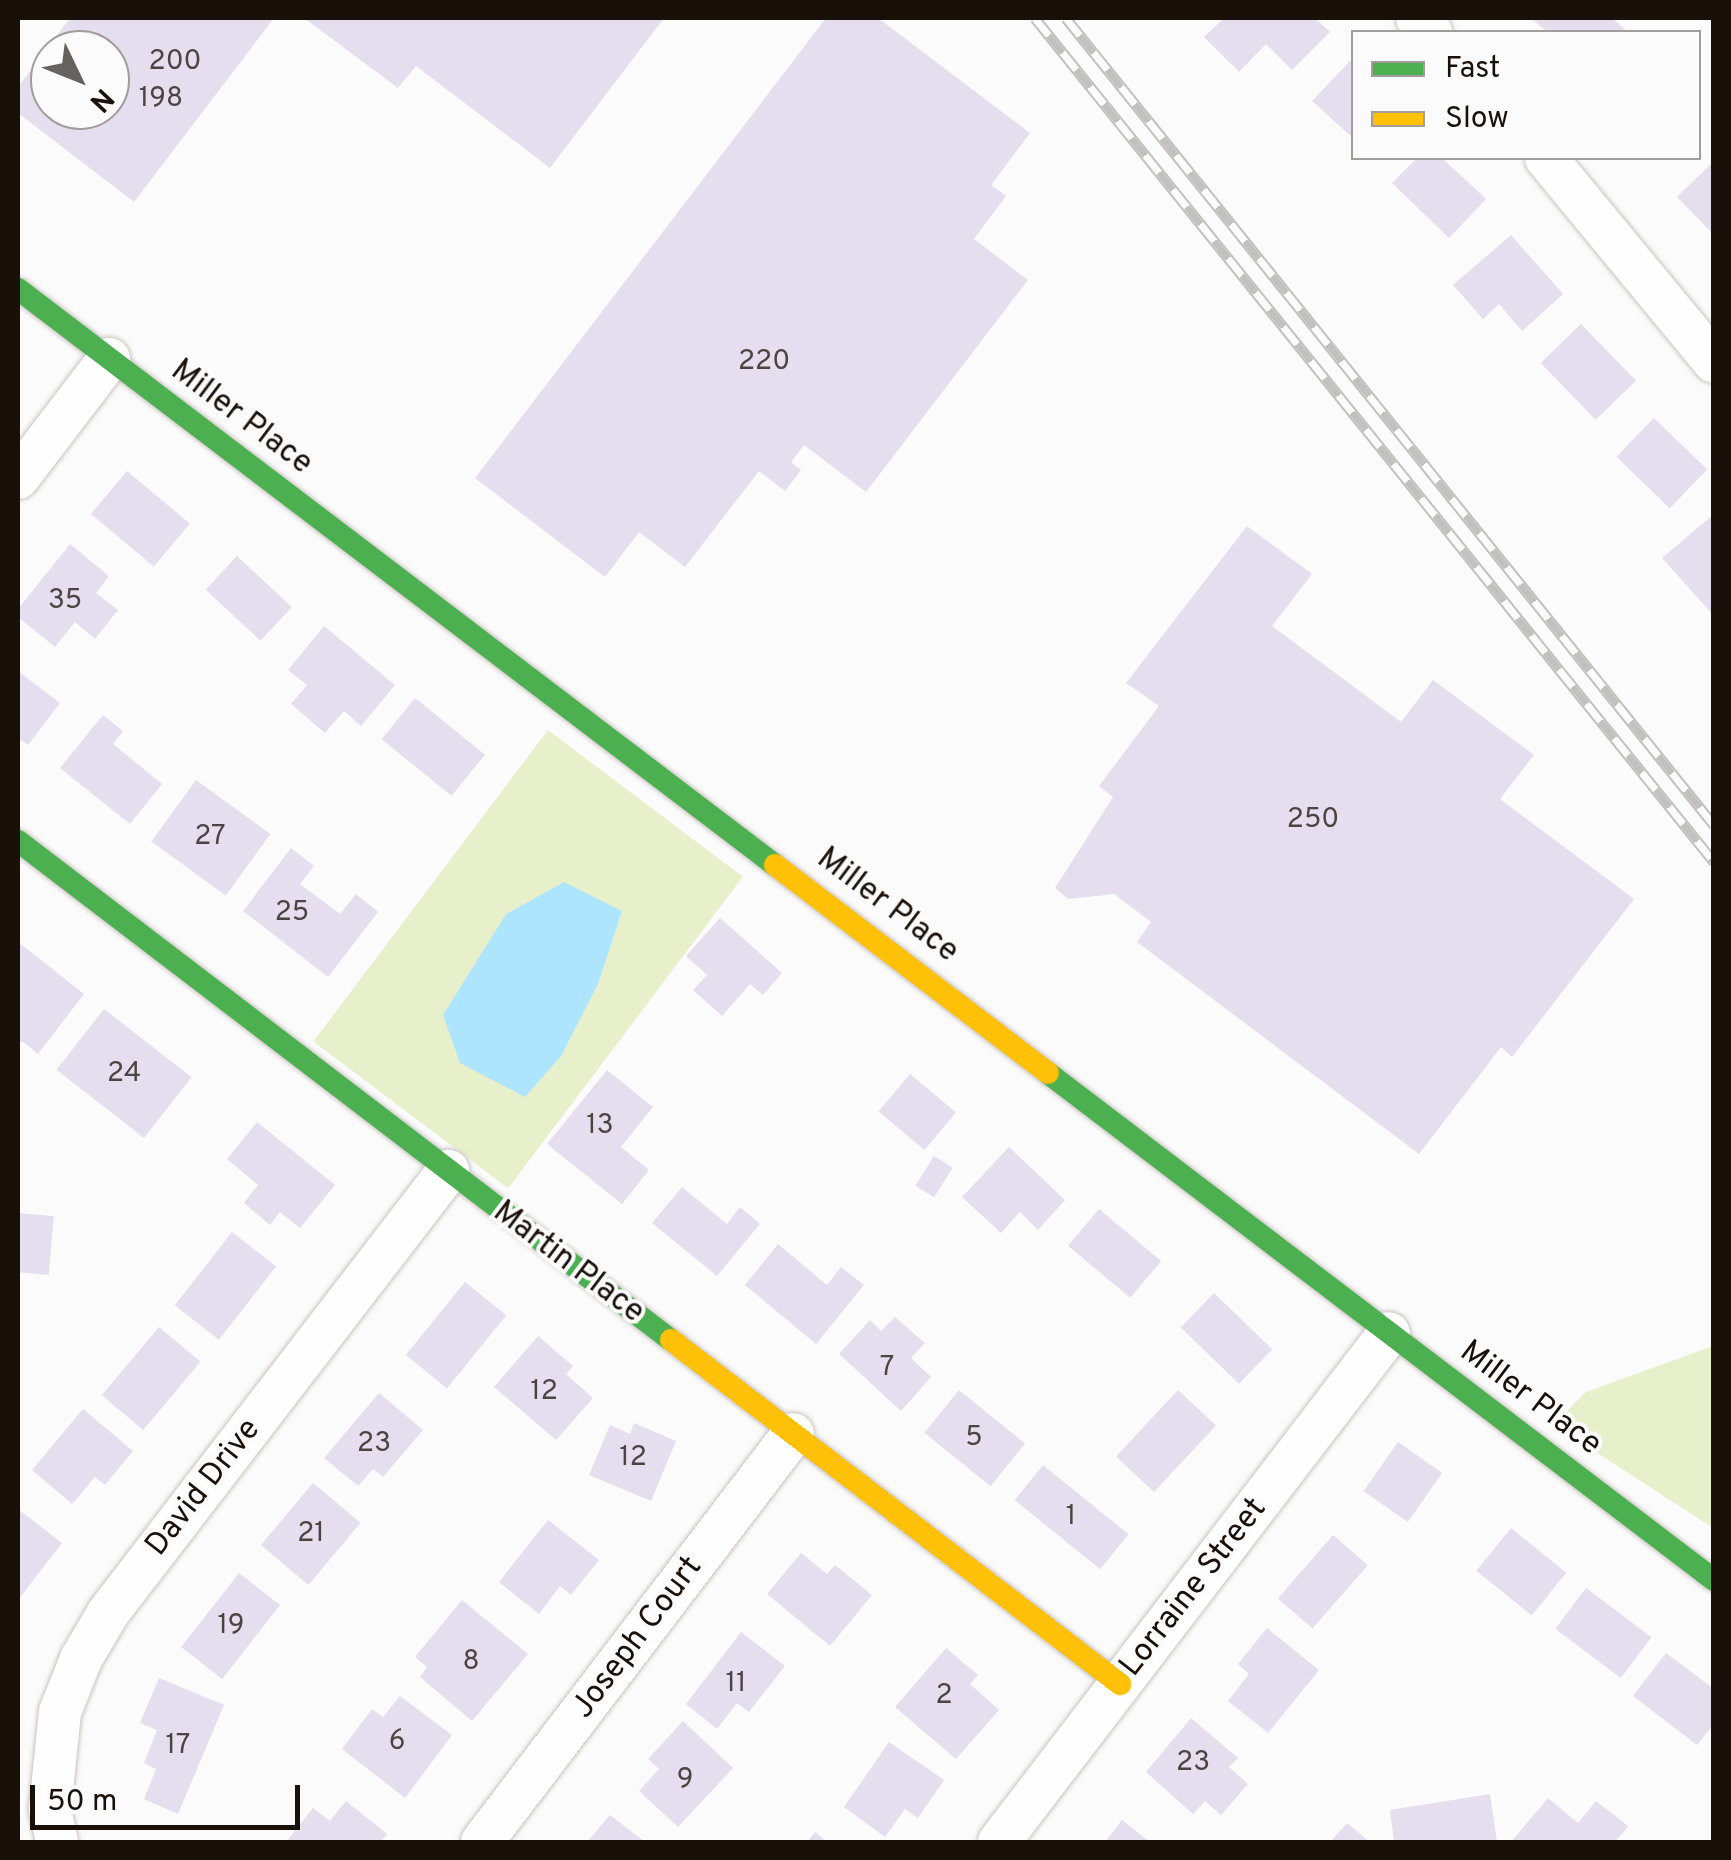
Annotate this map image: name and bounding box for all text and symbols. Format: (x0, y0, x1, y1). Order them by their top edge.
north arrow (30, 30, 130, 130)
legend (1351, 30, 1701, 160)
house number: 200 (149, 45, 201, 79)
text: Fast (1445, 51, 1500, 88)
text: N (80, 79, 121, 119)
house number: 198 (139, 82, 183, 116)
text: Slow (1445, 101, 1509, 138)
house number: 220 (738, 345, 790, 379)
street label: Miller Place (163, 352, 319, 484)
house number: 35 (48, 584, 82, 618)
house number: 250 (1287, 803, 1339, 837)
house number: 27 (194, 820, 226, 854)
street label: Miller Place (809, 840, 965, 972)
house number: 25 (275, 896, 309, 930)
house number: 24 (107, 1057, 141, 1091)
house number: 13 (586, 1109, 614, 1143)
street label: Martin Place (485, 1194, 651, 1332)
street label: Miller Place (1452, 1333, 1608, 1465)
house number: 7 (880, 1351, 894, 1385)
house number: 12 (530, 1375, 558, 1409)
street label: David Drive (138, 1412, 270, 1564)
house number: 5 (965, 1421, 983, 1455)
house number: 23 (357, 1427, 391, 1461)
house number: 12 (619, 1441, 647, 1475)
street label: Lorraine Street (1112, 1491, 1276, 1685)
house number: 1 (1066, 1500, 1076, 1534)
house number: 21 (297, 1517, 325, 1551)
street label: Joseph Court (565, 1549, 711, 1727)
house number: 19 (217, 1609, 245, 1643)
house number: 8 (462, 1645, 480, 1679)
house number: 11 (726, 1667, 746, 1701)
house number: 2 (935, 1679, 953, 1713)
house number: 6 (389, 1725, 405, 1759)
house number: 17 (166, 1729, 190, 1763)
house number: 23 (1176, 1746, 1210, 1780)
house number: 9 (677, 1763, 693, 1797)
scale bar (35, 1765, 305, 1827)
text: 50 m (47, 1784, 117, 1821)

